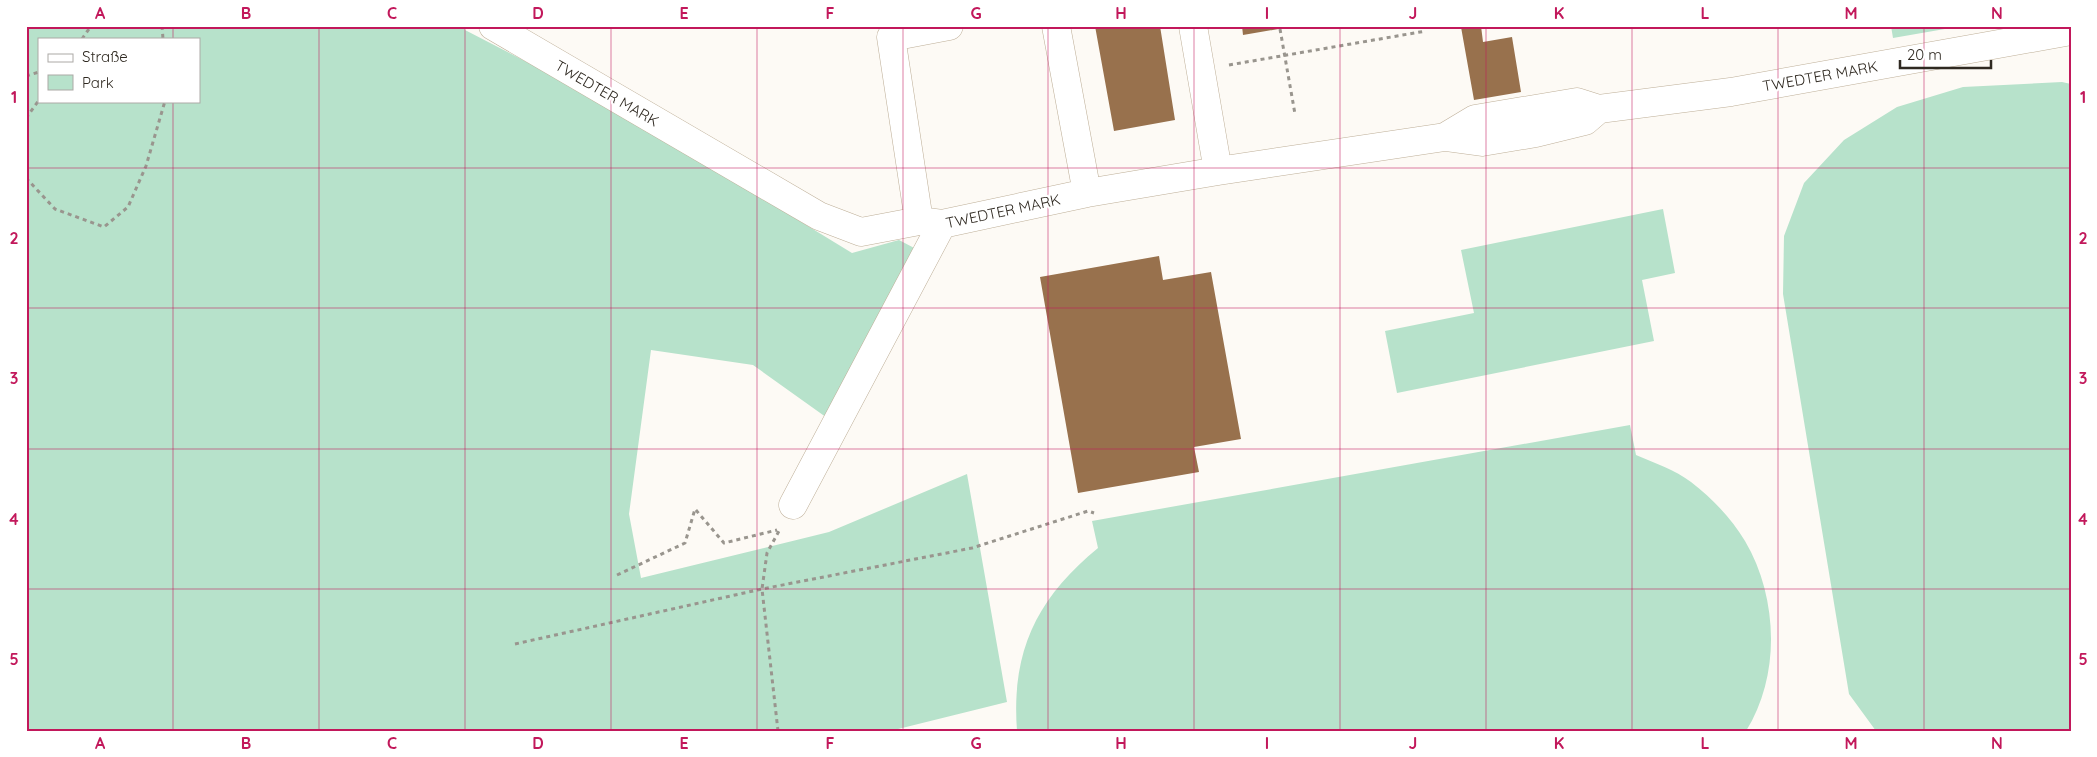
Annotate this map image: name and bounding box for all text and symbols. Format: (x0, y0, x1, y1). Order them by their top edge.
text: A (95, 3, 106, 23)
text: B (241, 3, 251, 23)
text: C (387, 3, 397, 23)
text: D (532, 3, 544, 23)
text: E (679, 3, 689, 23)
text: F (826, 3, 835, 23)
text: G (970, 3, 982, 23)
text: H (1115, 3, 1127, 23)
text: I (1265, 3, 1269, 23)
text: J (1409, 3, 1417, 23)
text: K (1554, 3, 1564, 23)
text: L (1701, 3, 1710, 23)
text: M (1844, 3, 1858, 23)
text: N (1991, 3, 2003, 23)
legend (38, 38, 200, 102)
scale bar (1900, 38, 1991, 70)
text: 20 m (1907, 45, 1942, 64)
text: Straße (82, 47, 128, 66)
street label: TWEDTER MARK (552, 56, 662, 130)
street label: TWEDTER MARK (1761, 57, 1879, 95)
text: Park (82, 73, 114, 92)
text: 1 (11, 87, 17, 107)
text: 1 (2080, 87, 2086, 107)
street label: TWEDTER MARK (944, 190, 1062, 232)
text: 2 (9, 228, 19, 248)
text: 2 (2078, 228, 2088, 248)
text: 3 (10, 368, 18, 388)
text: 3 (2079, 368, 2087, 388)
text: 4 (9, 509, 19, 529)
text: 4 (2078, 509, 2088, 529)
text: 5 (9, 649, 19, 669)
text: 5 (2078, 649, 2088, 669)
text: A (95, 733, 106, 753)
text: B (241, 733, 251, 753)
text: C (387, 733, 397, 753)
text: D (532, 733, 544, 753)
text: E (679, 733, 689, 753)
text: F (826, 733, 835, 753)
text: G (970, 733, 982, 753)
text: H (1115, 733, 1127, 753)
text: I (1265, 733, 1269, 753)
text: J (1409, 733, 1417, 753)
text: K (1554, 733, 1564, 753)
text: L (1701, 733, 1710, 753)
text: M (1844, 733, 1858, 753)
text: N (1991, 733, 2003, 753)

